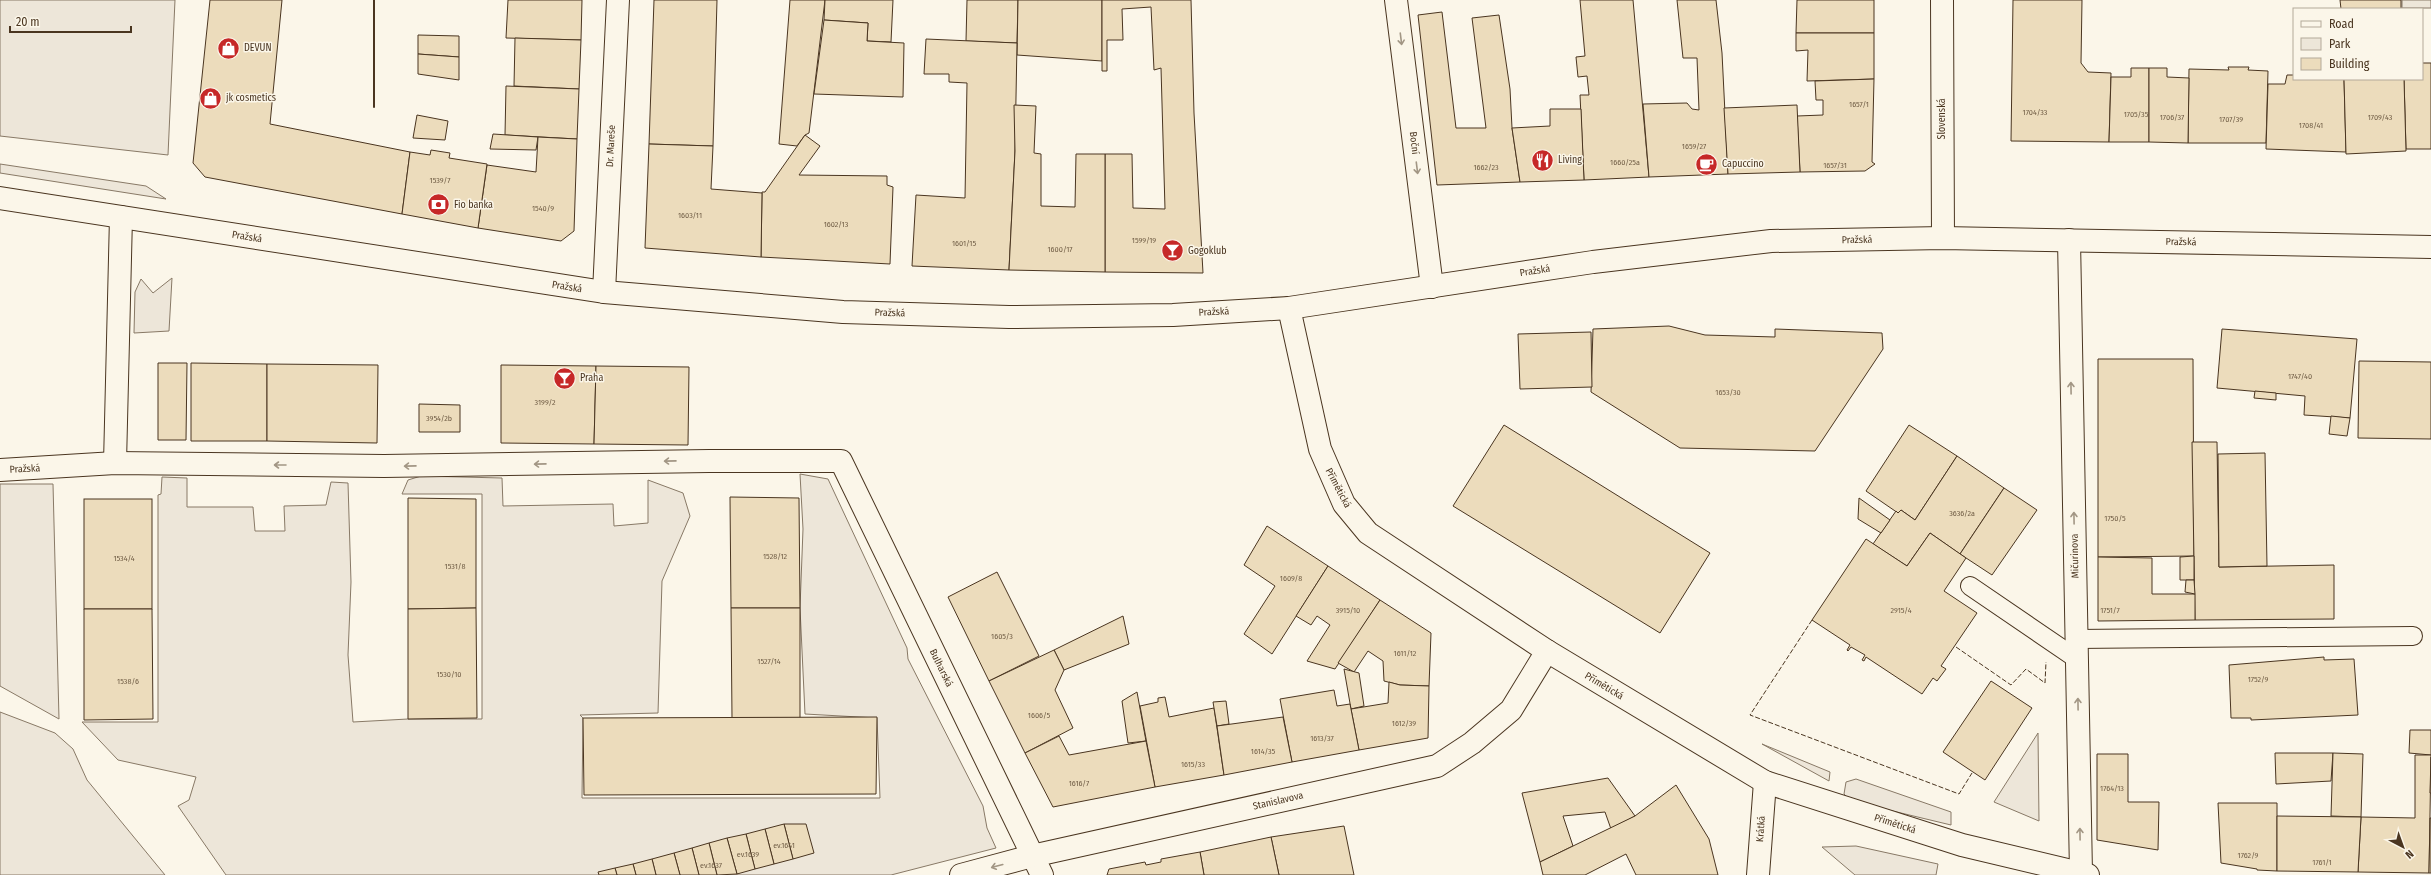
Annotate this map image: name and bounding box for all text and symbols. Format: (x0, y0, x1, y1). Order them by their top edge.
scale bar (10, 8, 131, 34)
legend (2293, 8, 2423, 80)
text: 20 m (16, 15, 40, 29)
text: Road (2329, 17, 2354, 31)
one-way arrow (1397, 32, 1405, 45)
shop icon: DEVUN (216, 35, 242, 61)
text: Park (2329, 37, 2351, 51)
place label: DEVUN (244, 42, 272, 54)
text: Building (2329, 57, 2370, 71)
shop icon: jk cosmetics (198, 85, 224, 111)
place label: jk cosmetics (225, 92, 276, 104)
street label: Slovenská (1936, 98, 1948, 140)
house number: 1657/1 (1849, 100, 1869, 109)
house number: 1704/33 (2023, 108, 2048, 117)
house number: 1705/35 (2124, 110, 2149, 119)
house number: 1706/37 (2160, 113, 2185, 122)
house number: 1709/43 (2368, 113, 2393, 122)
house number: 1707/39 (2219, 115, 2243, 124)
house number: 1708/41 (2299, 121, 2323, 130)
street label: Dr. Mareše (604, 124, 618, 167)
street label: Boční (1407, 131, 1422, 156)
house number: 1659/27 (1682, 142, 1707, 151)
restaurant icon: Living (1529, 147, 1555, 173)
cafe icon: Capuccino (1693, 151, 1719, 177)
place label: Living (1558, 154, 1582, 166)
house number: 1660/25a (1610, 158, 1640, 167)
place label: Capuccino (1722, 158, 1764, 170)
one-way arrow (1413, 161, 1421, 174)
house number: 1657/31 (1823, 161, 1847, 170)
house number: 1662/23 (1473, 163, 1499, 172)
house number: 1539/7 (430, 176, 451, 185)
bank icon: Fio banka (426, 192, 452, 218)
place label: Fio banka (454, 199, 493, 211)
house number: 1540/9 (532, 204, 554, 213)
house number: 1603/11 (678, 211, 702, 220)
house number: 1602/13 (824, 220, 849, 229)
street label: Pražská (231, 229, 263, 245)
street label: Pražská (1842, 234, 1873, 246)
house number: 1599/19 (1132, 236, 1156, 245)
street label: Pražská (2166, 236, 2197, 248)
bar icon: Gogoklub (1159, 238, 1185, 264)
house number: 1601/15 (952, 239, 976, 248)
house number: 1600/17 (1047, 245, 1073, 254)
place label: Gogoklub (1188, 245, 1227, 257)
street label: Pražská (1519, 263, 1551, 279)
street label: Pražská (551, 279, 583, 295)
street label: Pražská (1198, 305, 1230, 319)
street label: Pražská (874, 306, 906, 320)
bar icon: Praha (551, 365, 577, 391)
place label: Praha (580, 372, 603, 384)
house number: 1747/40 (2288, 372, 2312, 381)
one-way arrow (2067, 382, 2075, 395)
house number: 1653/30 (1715, 388, 1741, 397)
house number: 3199/2 (535, 398, 556, 407)
house number: 3954/2b (426, 414, 452, 423)
one-way arrow (664, 458, 677, 465)
one-way arrow (534, 460, 547, 468)
one-way arrow (274, 461, 287, 469)
street label: Pražská (9, 462, 41, 476)
one-way arrow (404, 462, 417, 470)
street label: Přímětická (1323, 466, 1354, 510)
house number: 3636/2a (1949, 509, 1975, 518)
one-way arrow (2070, 512, 2078, 525)
house number: 1750/5 (2104, 514, 2126, 523)
street label: Mičurinova (2069, 533, 2081, 578)
house number: 1528/12 (763, 552, 788, 561)
house number: 1534/4 (113, 554, 135, 563)
house number: 1531/8 (445, 562, 465, 571)
house number: 1609/8 (1280, 574, 1302, 583)
house number: 3915/10 (1336, 606, 1360, 615)
house number: 2915/4 (1890, 606, 1912, 615)
house number: 1751/7 (2100, 606, 2121, 615)
house number: 1605/3 (991, 632, 1013, 641)
street label: Bulharská (927, 647, 955, 689)
house number: 1611/12 (1394, 649, 1417, 658)
house number: 1527/14 (757, 657, 781, 666)
street label: Přímětická (1582, 669, 1626, 702)
house number: 1530/10 (436, 670, 462, 679)
house number: 1752/9 (2248, 675, 2268, 684)
house number: 1538/6 (117, 677, 139, 686)
one-way arrow (2074, 698, 2082, 711)
house number: 1606/5 (1028, 711, 1050, 720)
house number: 1612/39 (1392, 719, 1416, 728)
house number: 1613/37 (1310, 734, 1335, 743)
house number: 1614/35 (1251, 747, 1275, 756)
house number: 1615/33 (1181, 760, 1205, 769)
house number: 1616/7 (1069, 779, 1090, 788)
house number: 1764/13 (2100, 784, 2124, 793)
street label: Stanislavova (1252, 789, 1304, 813)
street label: Přímětická (1873, 811, 1918, 836)
street label: Krátká (1754, 815, 1768, 842)
north arrow (2383, 827, 2423, 867)
one-way arrow (2077, 828, 2084, 841)
house number: ev.1641 (773, 841, 795, 850)
text: N (2402, 847, 2416, 861)
house number: ev.1639 (737, 850, 759, 859)
house number: 1762/9 (2238, 851, 2259, 860)
house number: 1761/1 (2312, 858, 2332, 867)
house number: ev.1637 (700, 861, 723, 870)
one-way arrow (991, 862, 1004, 870)

